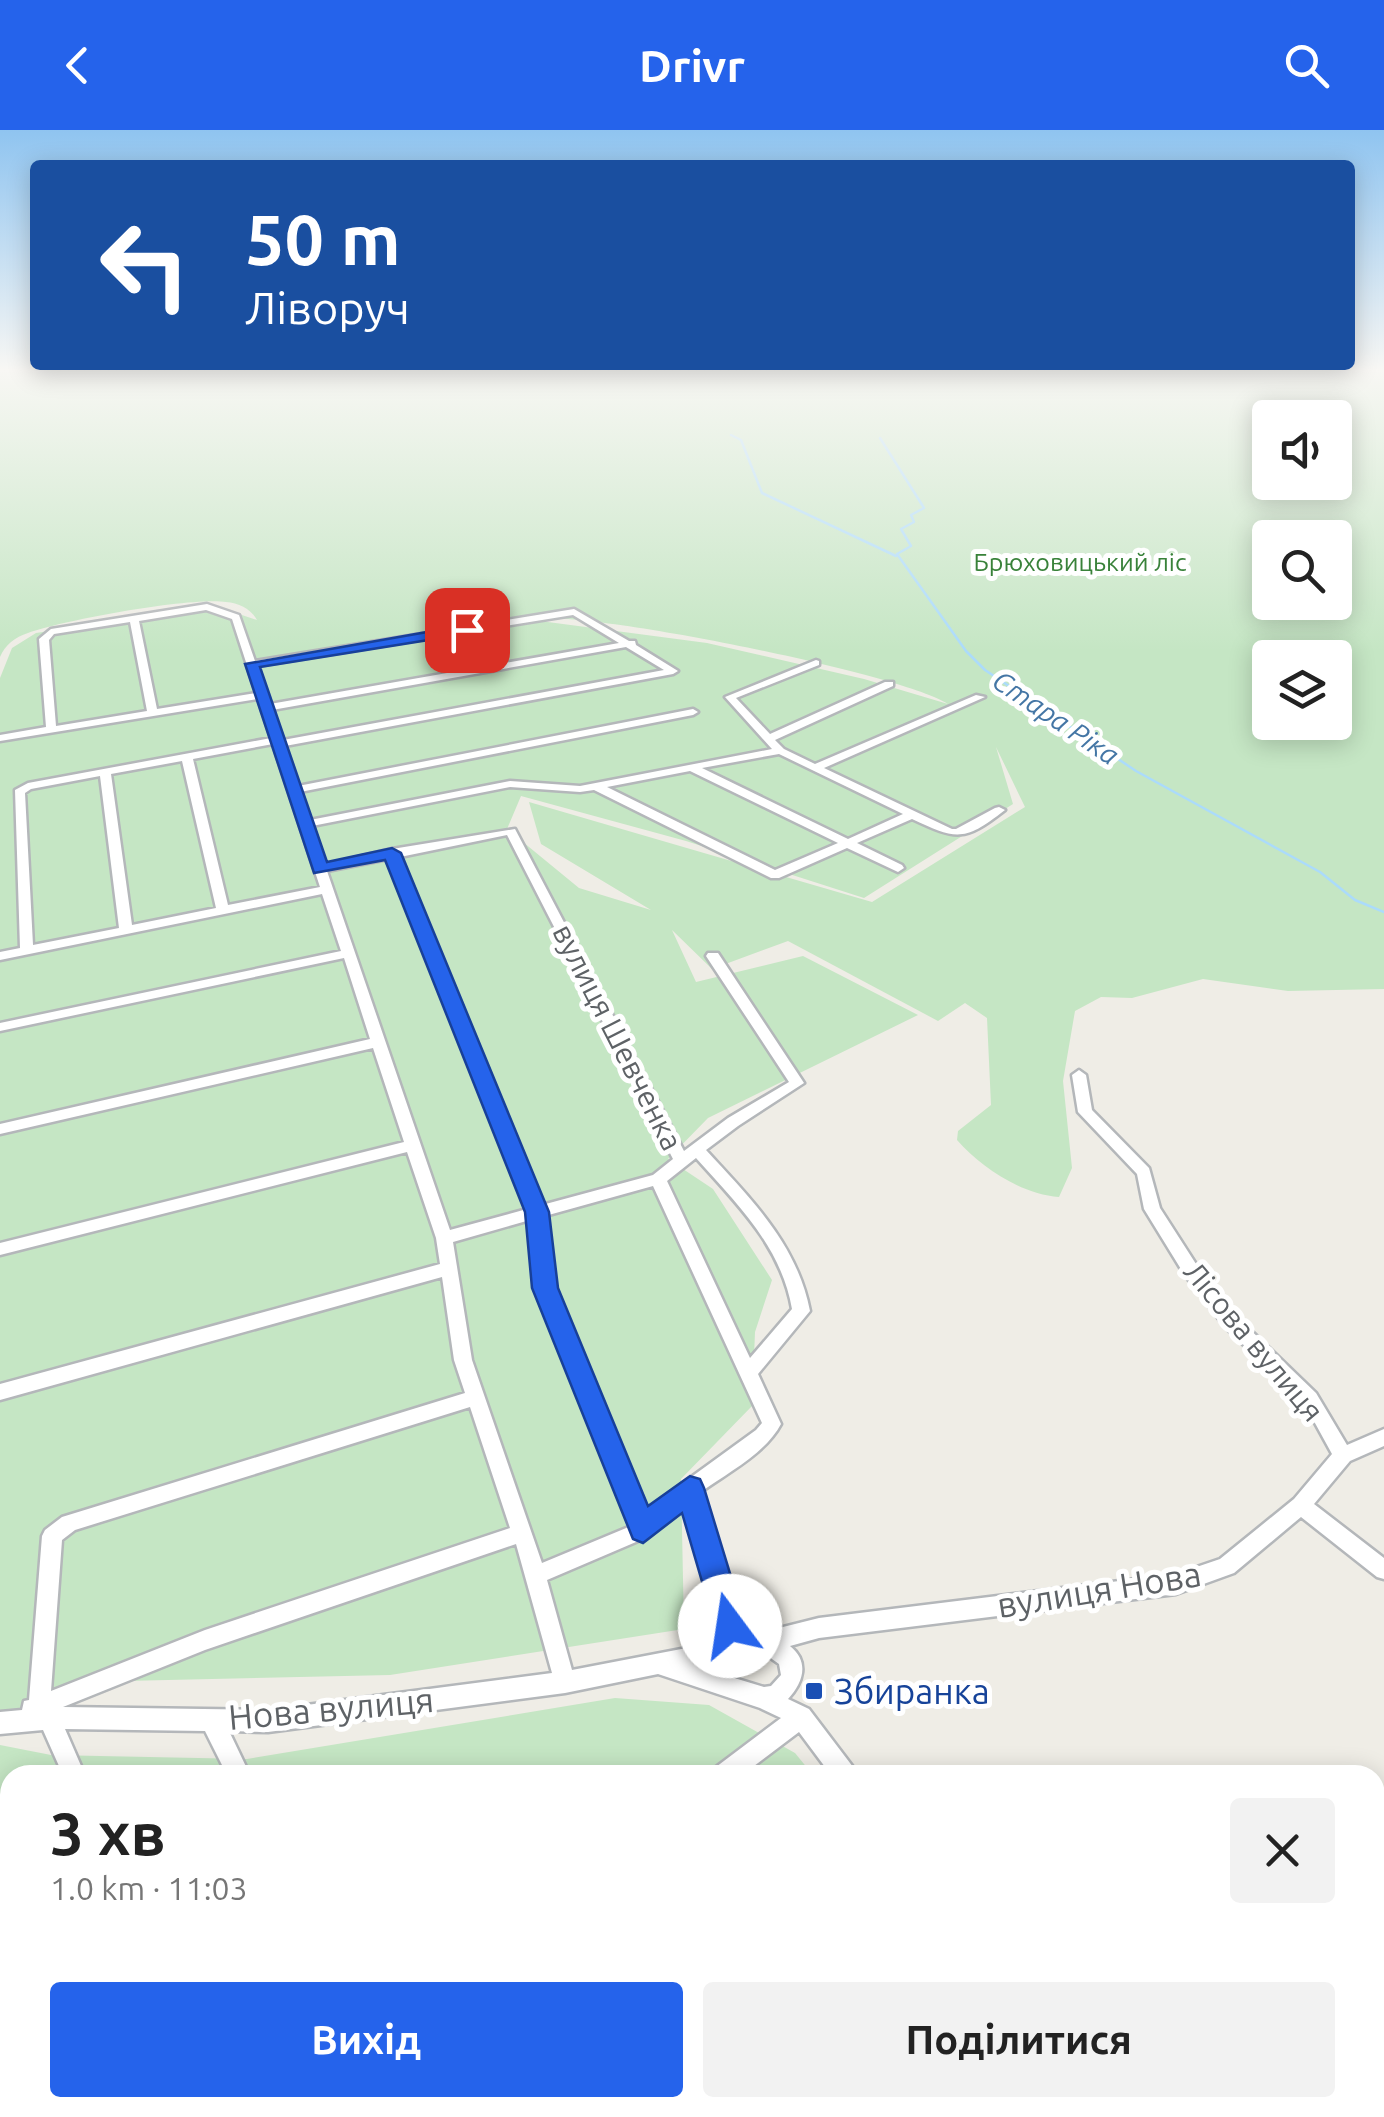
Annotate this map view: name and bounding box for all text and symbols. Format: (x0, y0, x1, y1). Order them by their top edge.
icon: back (50, 38, 105, 93)
icon: search (1279, 38, 1334, 93)
text: Drivr (639, 40, 745, 91)
icon: left (80, 200, 210, 330)
text: 50 m (245, 200, 401, 278)
text: Ліворуч (245, 282, 410, 333)
map controls (1252, 400, 1352, 740)
button: sound (1252, 400, 1352, 500)
button: search (1252, 520, 1352, 620)
park label: Брюховицький ліс (973, 548, 1187, 576)
pin (425, 588, 510, 673)
icon: arrive (440, 603, 495, 658)
button: layers (1252, 640, 1352, 740)
water label: Стара Ріка (987, 664, 1125, 770)
street label: вулиця Шевченка (546, 918, 690, 1156)
street label: Лісова вулиця (1177, 1254, 1331, 1428)
street label: вулиця Нова (994, 1553, 1204, 1625)
position arrow (678, 1574, 782, 1678)
place label: Збиранка (834, 1671, 990, 1711)
street label: Нова вулиця (227, 1679, 435, 1737)
marker: Збиранка (803, 1680, 825, 1702)
button: close (1230, 1798, 1335, 1903)
text: 3 хв (50, 1799, 166, 1866)
text: 1.0 km · 11:03 (50, 1870, 248, 1906)
button: Вихід (50, 1982, 683, 2097)
button: Поділитися (703, 1982, 1335, 2097)

